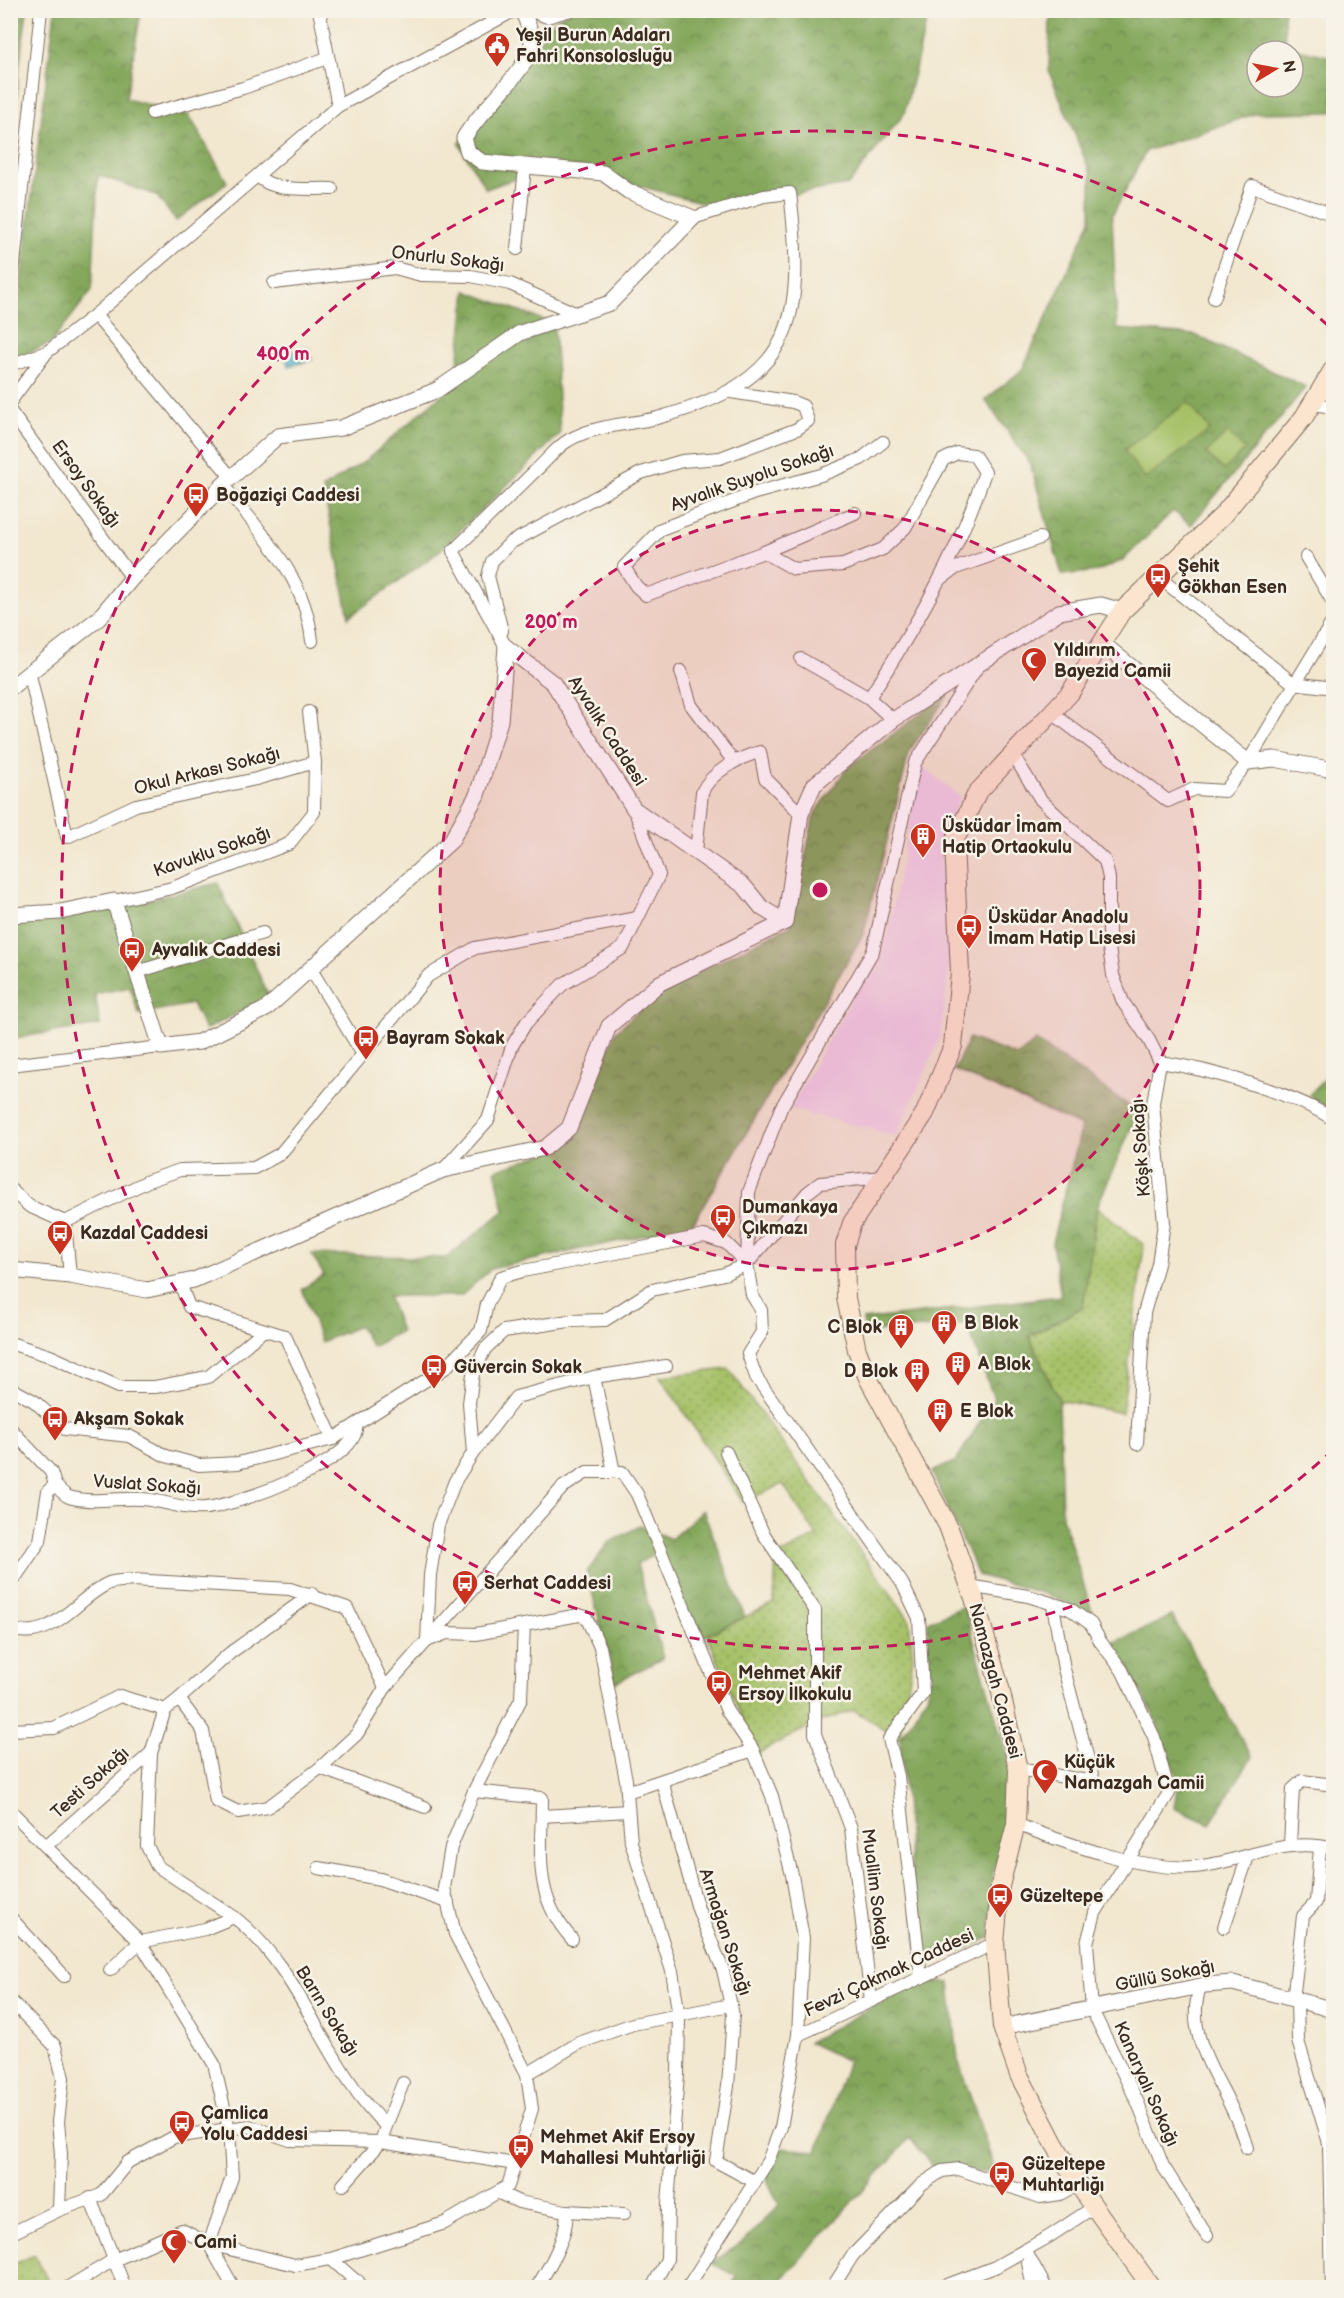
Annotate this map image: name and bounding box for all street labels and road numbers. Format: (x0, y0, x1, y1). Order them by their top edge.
street label: Onurlu Sokağı (390, 242, 506, 276)
street label: Ersoy Sokağı (47, 436, 125, 532)
street label: Ayvalık Suyolu Sokağı (668, 440, 836, 516)
street label: Ayvalık Caddesi (564, 672, 650, 790)
street label: Okul Arkası Sokağı (132, 743, 282, 799)
street label: Kavuklu Sokağı (151, 822, 273, 882)
street label: Köşk Sokağı (1127, 1098, 1155, 1198)
street label: Vuslat Sokağı (92, 1471, 202, 1499)
street label: Namazgah Caddesi (964, 1601, 1026, 1761)
street label: Testi Sokağı (47, 1743, 133, 1823)
street label: Muallim Sokağı (857, 1827, 893, 1951)
street label: Armağan Sokağı (695, 1866, 755, 1998)
street label: Fevzi Çakmak Caddesi (801, 1924, 977, 2022)
street label: Güllü Sokağı (1114, 1956, 1216, 1996)
street label: Barın Sokağı (291, 1962, 363, 2060)
street label: Kanaryalı Sokağı (1109, 2018, 1183, 2150)

